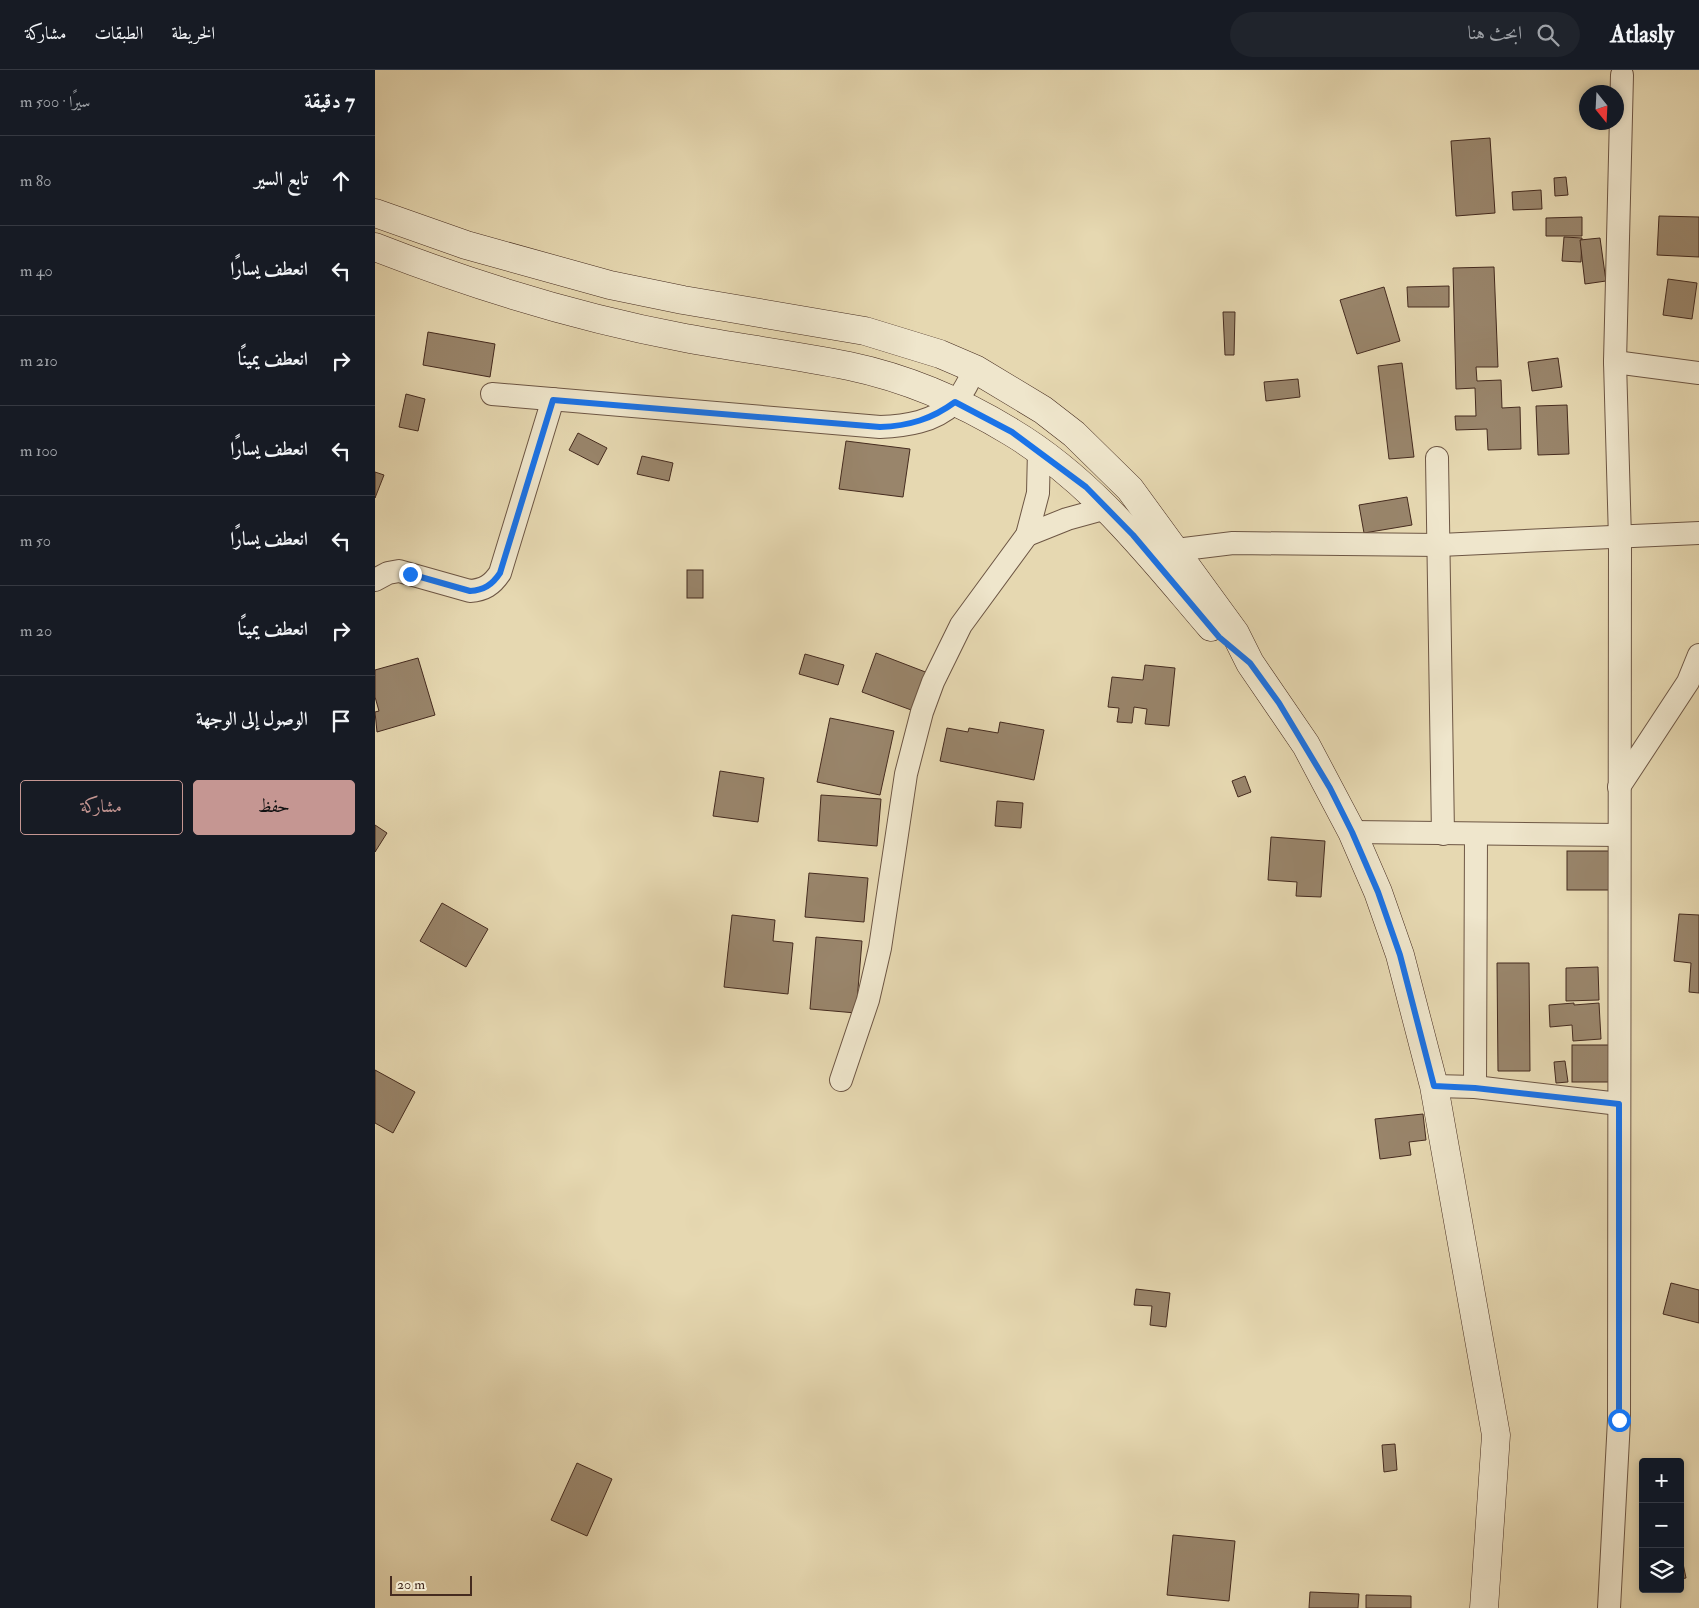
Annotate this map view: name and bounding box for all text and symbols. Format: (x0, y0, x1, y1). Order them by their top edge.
search box (1230, 12, 1580, 57)
text: Atlasly (1610, 19, 1674, 50)
text: ابحث هنا (1468, 21, 1522, 45)
icon: search (1534, 21, 1562, 49)
text: مشاركة (25, 22, 66, 45)
text: الطبقات (94, 22, 143, 45)
text: الخريطة (171, 22, 215, 45)
north arrow (1579, 85, 1624, 130)
text: 7 دقيقة (304, 88, 355, 115)
text: سيرًا · 500 m (20, 92, 90, 112)
text: تابع السير (254, 167, 308, 191)
icon: ahead (327, 167, 355, 195)
text: 80 m (20, 171, 52, 191)
text: انعطف يسارًا (230, 257, 308, 281)
icon: left (327, 257, 355, 285)
text: 40 m (20, 261, 53, 281)
text: انعطف يمينًا (238, 347, 308, 371)
icon: right (327, 347, 355, 375)
text: 210 m (20, 351, 58, 371)
text: انعطف يسارًا (230, 437, 308, 461)
icon: left (327, 437, 355, 465)
text: 100 m (20, 441, 58, 461)
text: انعطف يسارًا (230, 527, 308, 551)
icon: left (327, 527, 355, 555)
text: 50 m (20, 531, 51, 551)
route end (399, 563, 422, 586)
text: انعطف يمينًا (238, 617, 308, 641)
icon: right (327, 617, 355, 645)
text: 20 m (20, 621, 52, 641)
text: الوصول إلى الوجهة (196, 707, 308, 731)
icon: arrive (327, 707, 355, 735)
button: مشاركة (20, 780, 183, 835)
button: حفظ (193, 780, 355, 835)
route start (1608, 1409, 1631, 1432)
map controls (1639, 1458, 1684, 1593)
button: + (1639, 1458, 1684, 1503)
button: − (1639, 1503, 1684, 1548)
button: layers (1639, 1548, 1684, 1593)
scale bar (390, 1573, 473, 1596)
text: 20 m (397, 1576, 425, 1593)

